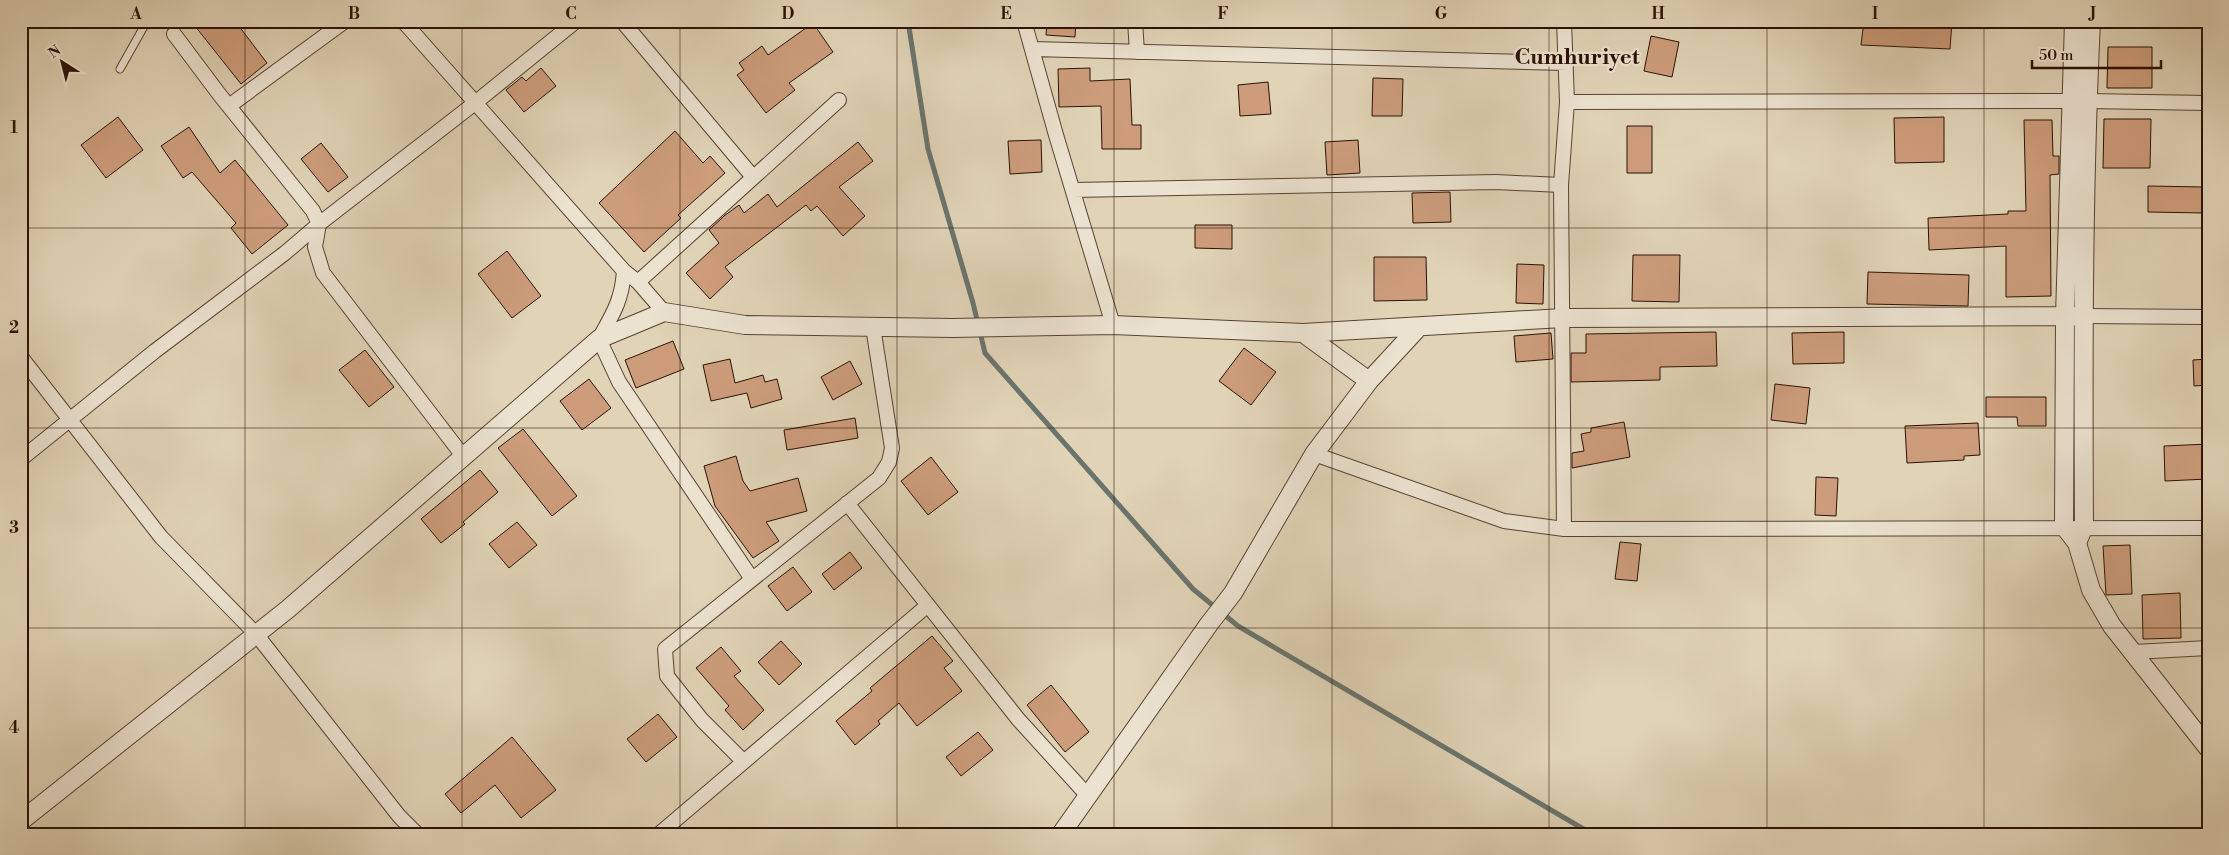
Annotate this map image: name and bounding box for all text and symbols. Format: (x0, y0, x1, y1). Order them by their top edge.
text: A (129, 4, 142, 24)
text: B (348, 4, 360, 24)
text: C (565, 4, 577, 24)
text: D (782, 4, 795, 24)
text: E (1000, 4, 1012, 24)
text: F (1217, 4, 1229, 24)
text: G (1435, 4, 1448, 24)
text: H (1651, 4, 1665, 24)
text: I (1872, 4, 1878, 24)
text: J (2088, 4, 2096, 24)
north arrow (38, 38, 88, 88)
scale bar (2032, 38, 2160, 70)
text: N (45, 42, 65, 63)
district label: Cumhuriyet (1515, 44, 1640, 71)
text: 50 m (2039, 46, 2073, 65)
text: 1 (10, 118, 18, 138)
text: 2 (9, 318, 19, 338)
text: 3 (9, 518, 19, 538)
text: 4 (9, 718, 20, 738)

